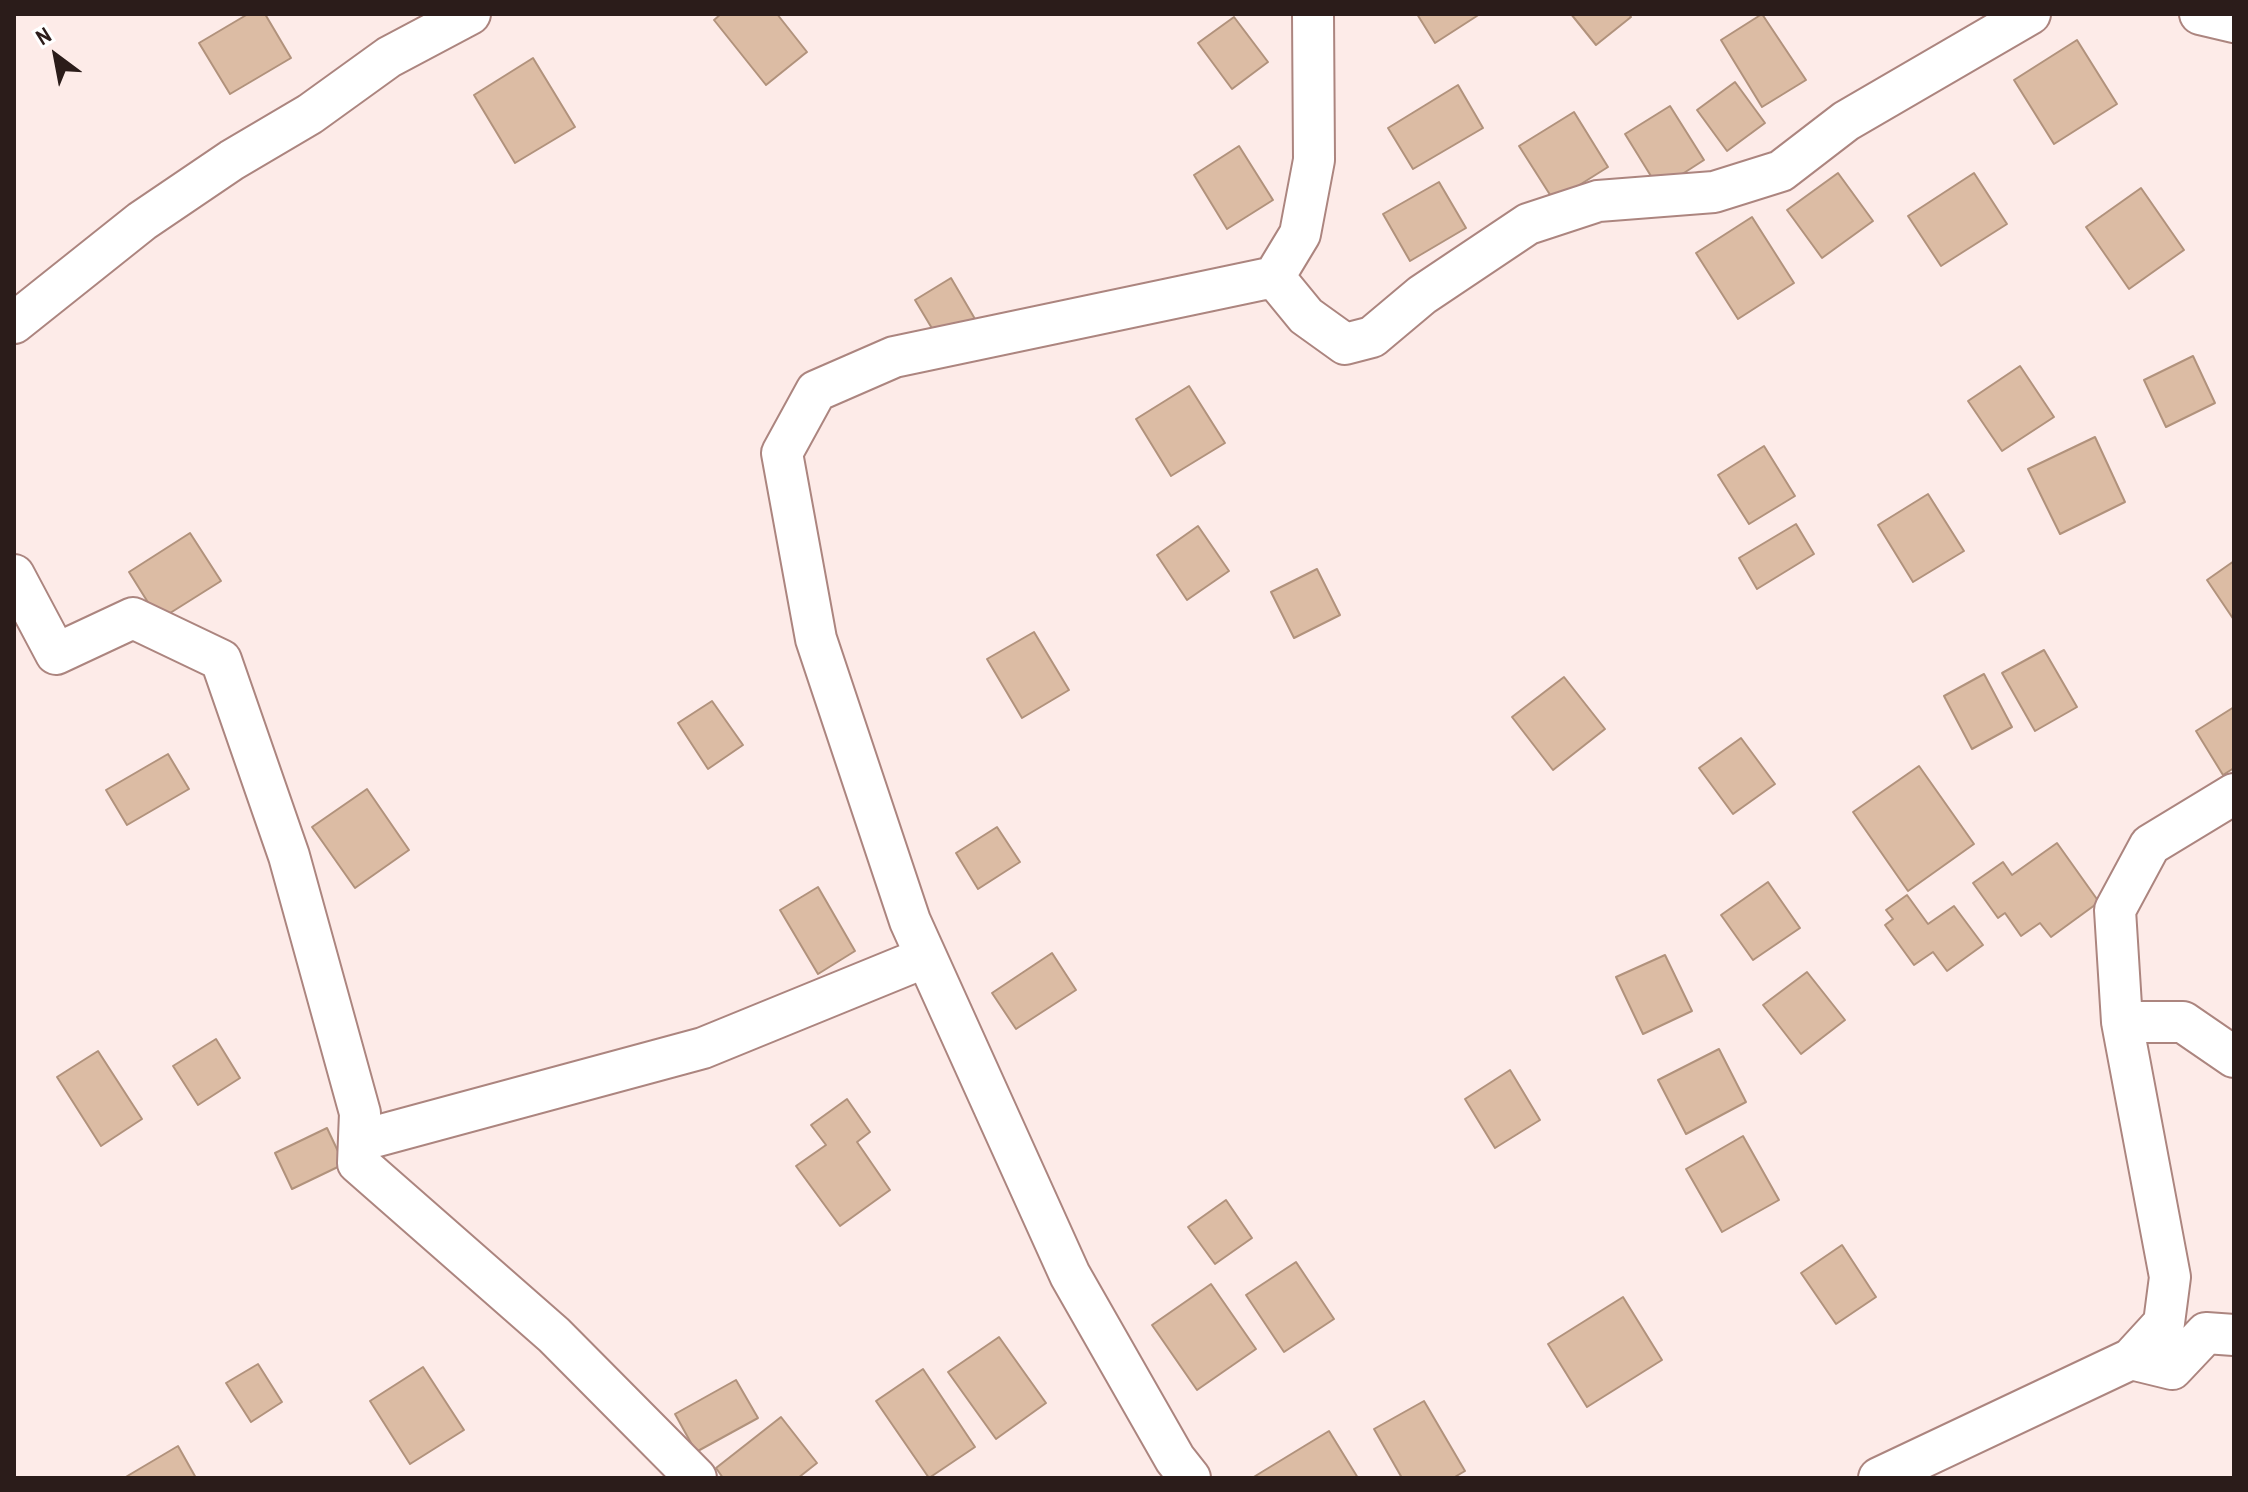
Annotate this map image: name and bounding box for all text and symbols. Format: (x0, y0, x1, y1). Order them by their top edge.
north arrow (16, 16, 96, 96)
text: N (30, 19, 57, 52)

